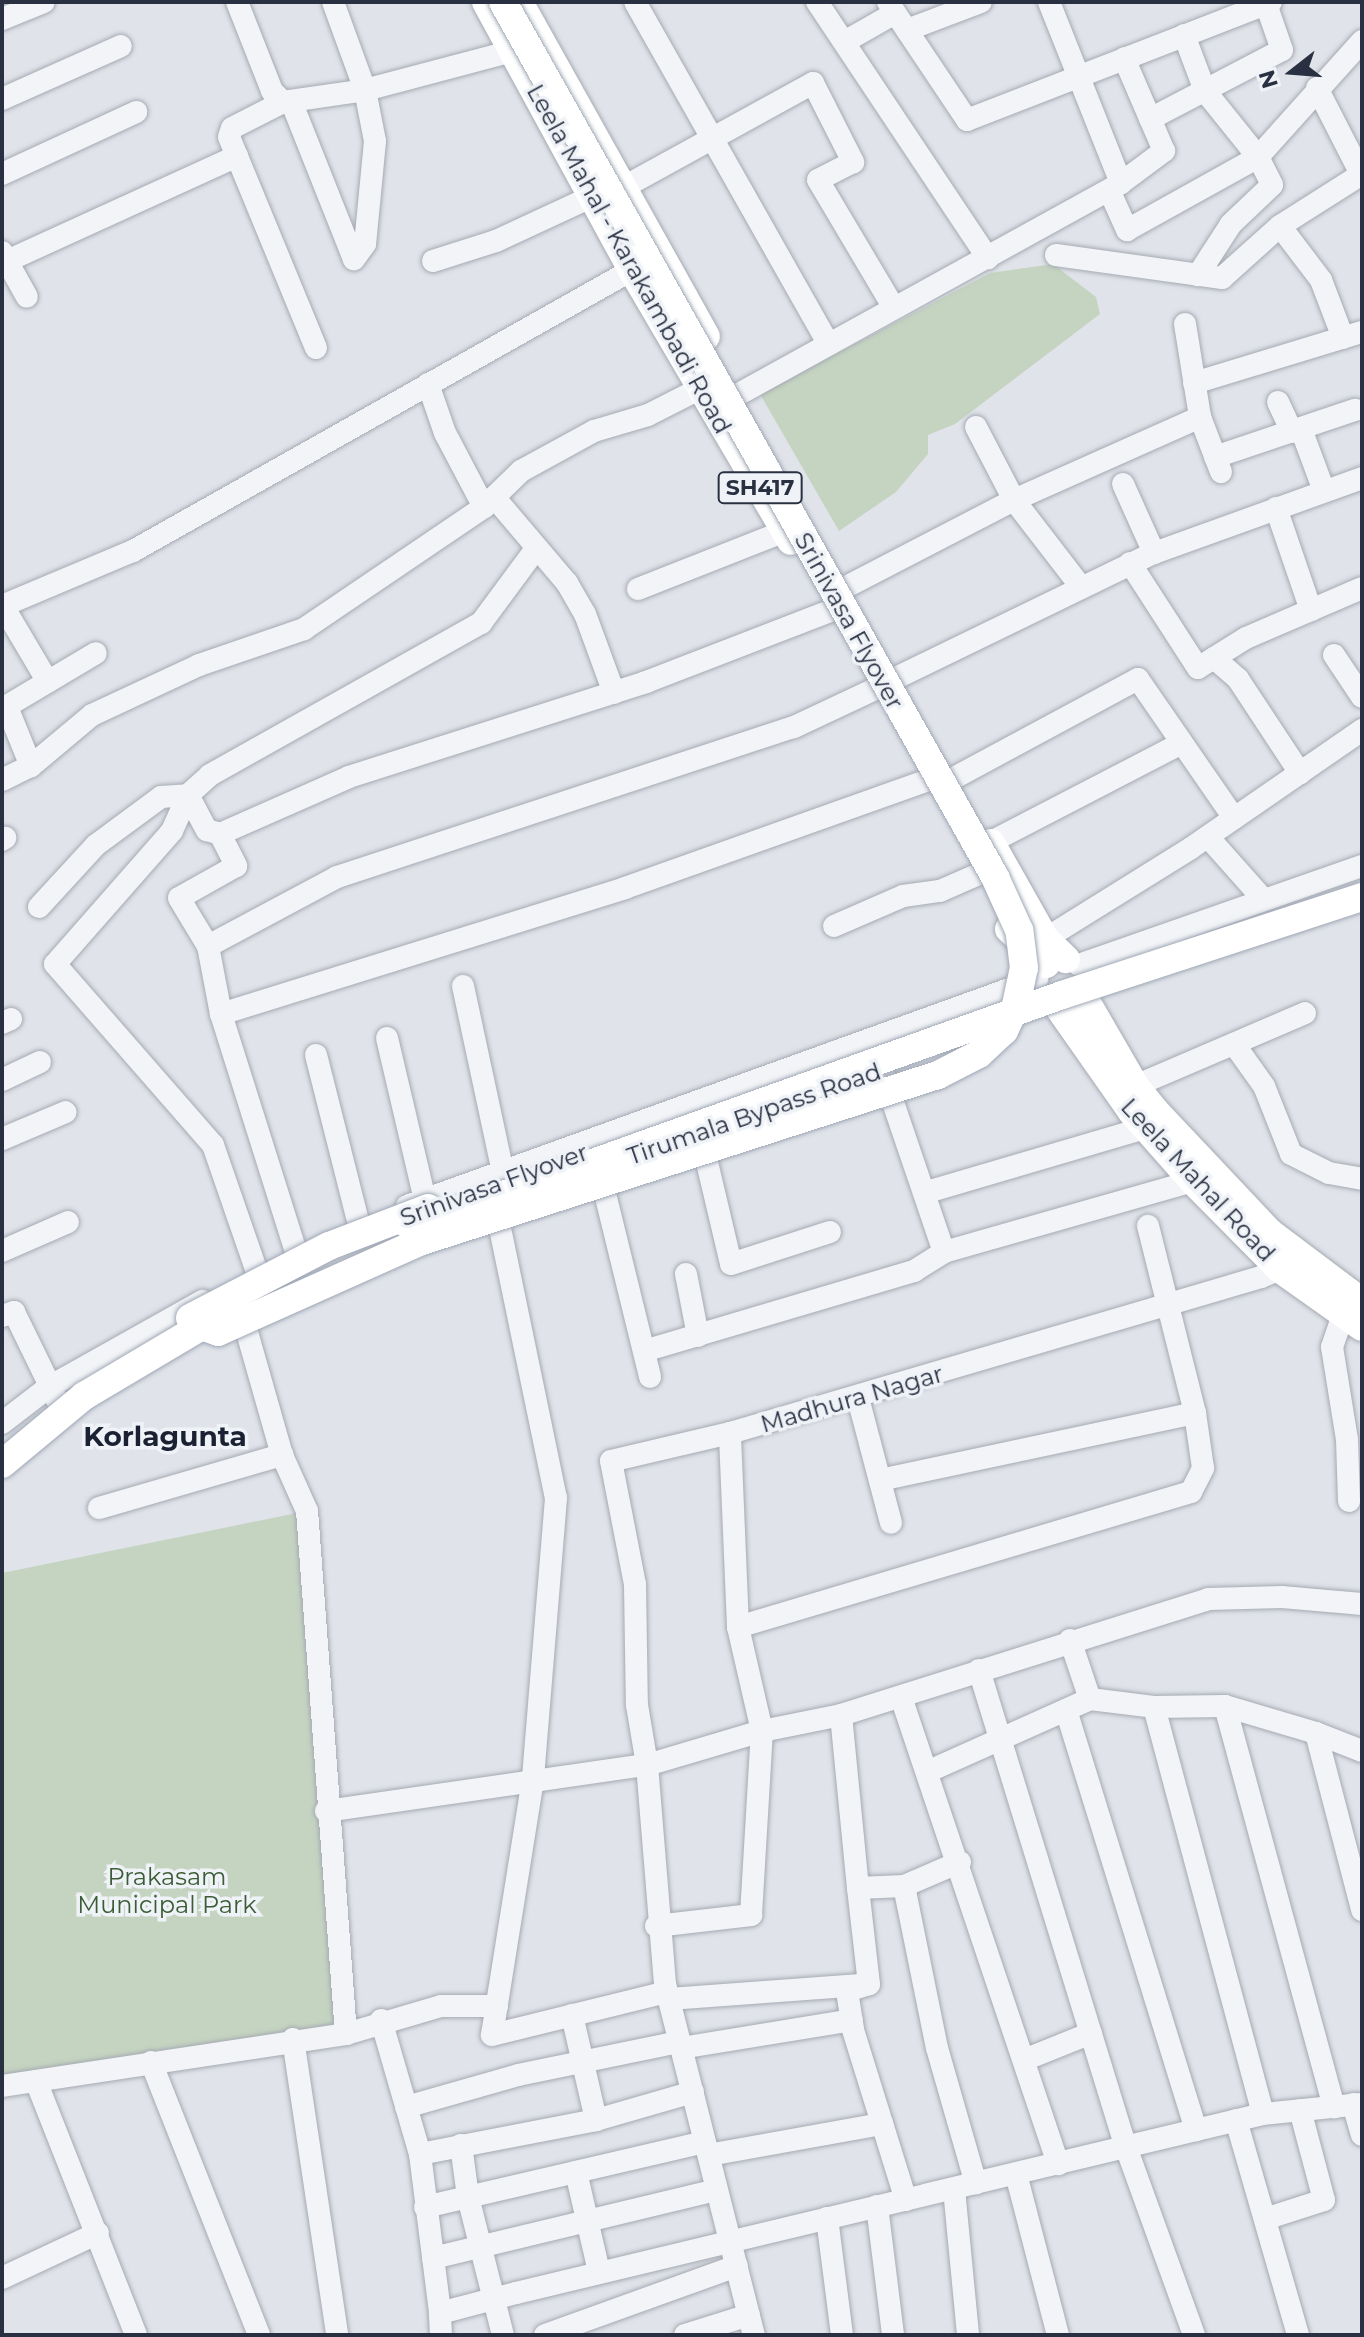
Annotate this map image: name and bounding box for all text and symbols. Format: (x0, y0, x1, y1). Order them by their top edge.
north arrow (1252, 32, 1332, 112)
text: N (1253, 67, 1284, 92)
street label: Leela Mahal - Karakambadi Road (521, 79, 737, 439)
road number: SH417 (716, 470, 804, 506)
street label: Srinivasa Flyover (788, 528, 910, 714)
street label: Tirumala Bypass Road (623, 1057, 885, 1171)
street label: Leela Mahal Road (1115, 1092, 1281, 1268)
street label: Srinivasa Flyover (396, 1138, 592, 1232)
street label: Madhura Nagar (757, 1359, 947, 1439)
district label: Korlagunta (83, 1419, 247, 1453)
park label: Prakasam Municipal Park (77, 1863, 257, 1919)

